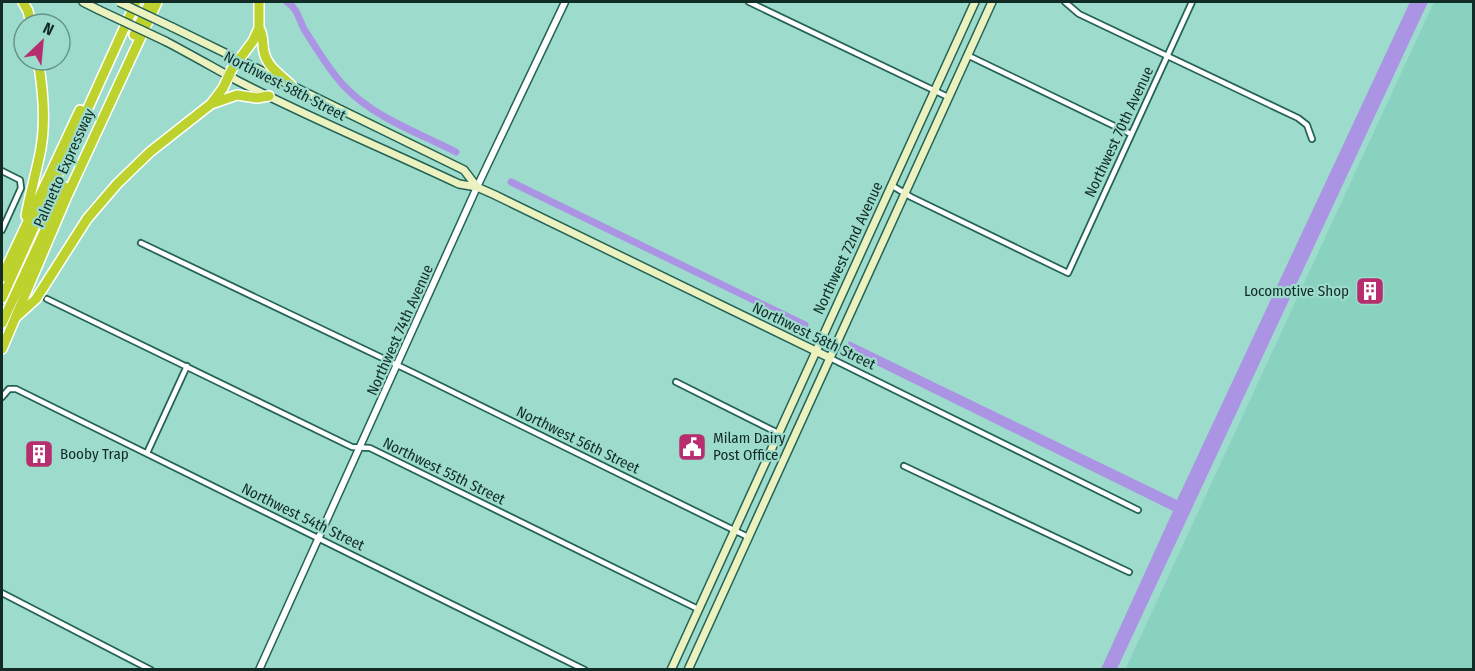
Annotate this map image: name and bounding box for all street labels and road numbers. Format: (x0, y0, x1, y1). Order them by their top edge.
street label: Northwest 58th Street (221, 47, 349, 125)
street label: Northwest 70th Avenue (1081, 64, 1157, 200)
street label: Palmetto Expressway (30, 106, 98, 230)
street label: Northwest 72nd Avenue (809, 179, 887, 317)
street label: Northwest 74th Avenue (363, 262, 437, 398)
street label: Northwest 58th Street (750, 298, 879, 374)
street label: Northwest 56th Street (514, 402, 643, 478)
street label: Northwest 55th Street (380, 434, 508, 508)
street label: Northwest 54th Street (239, 479, 367, 555)

